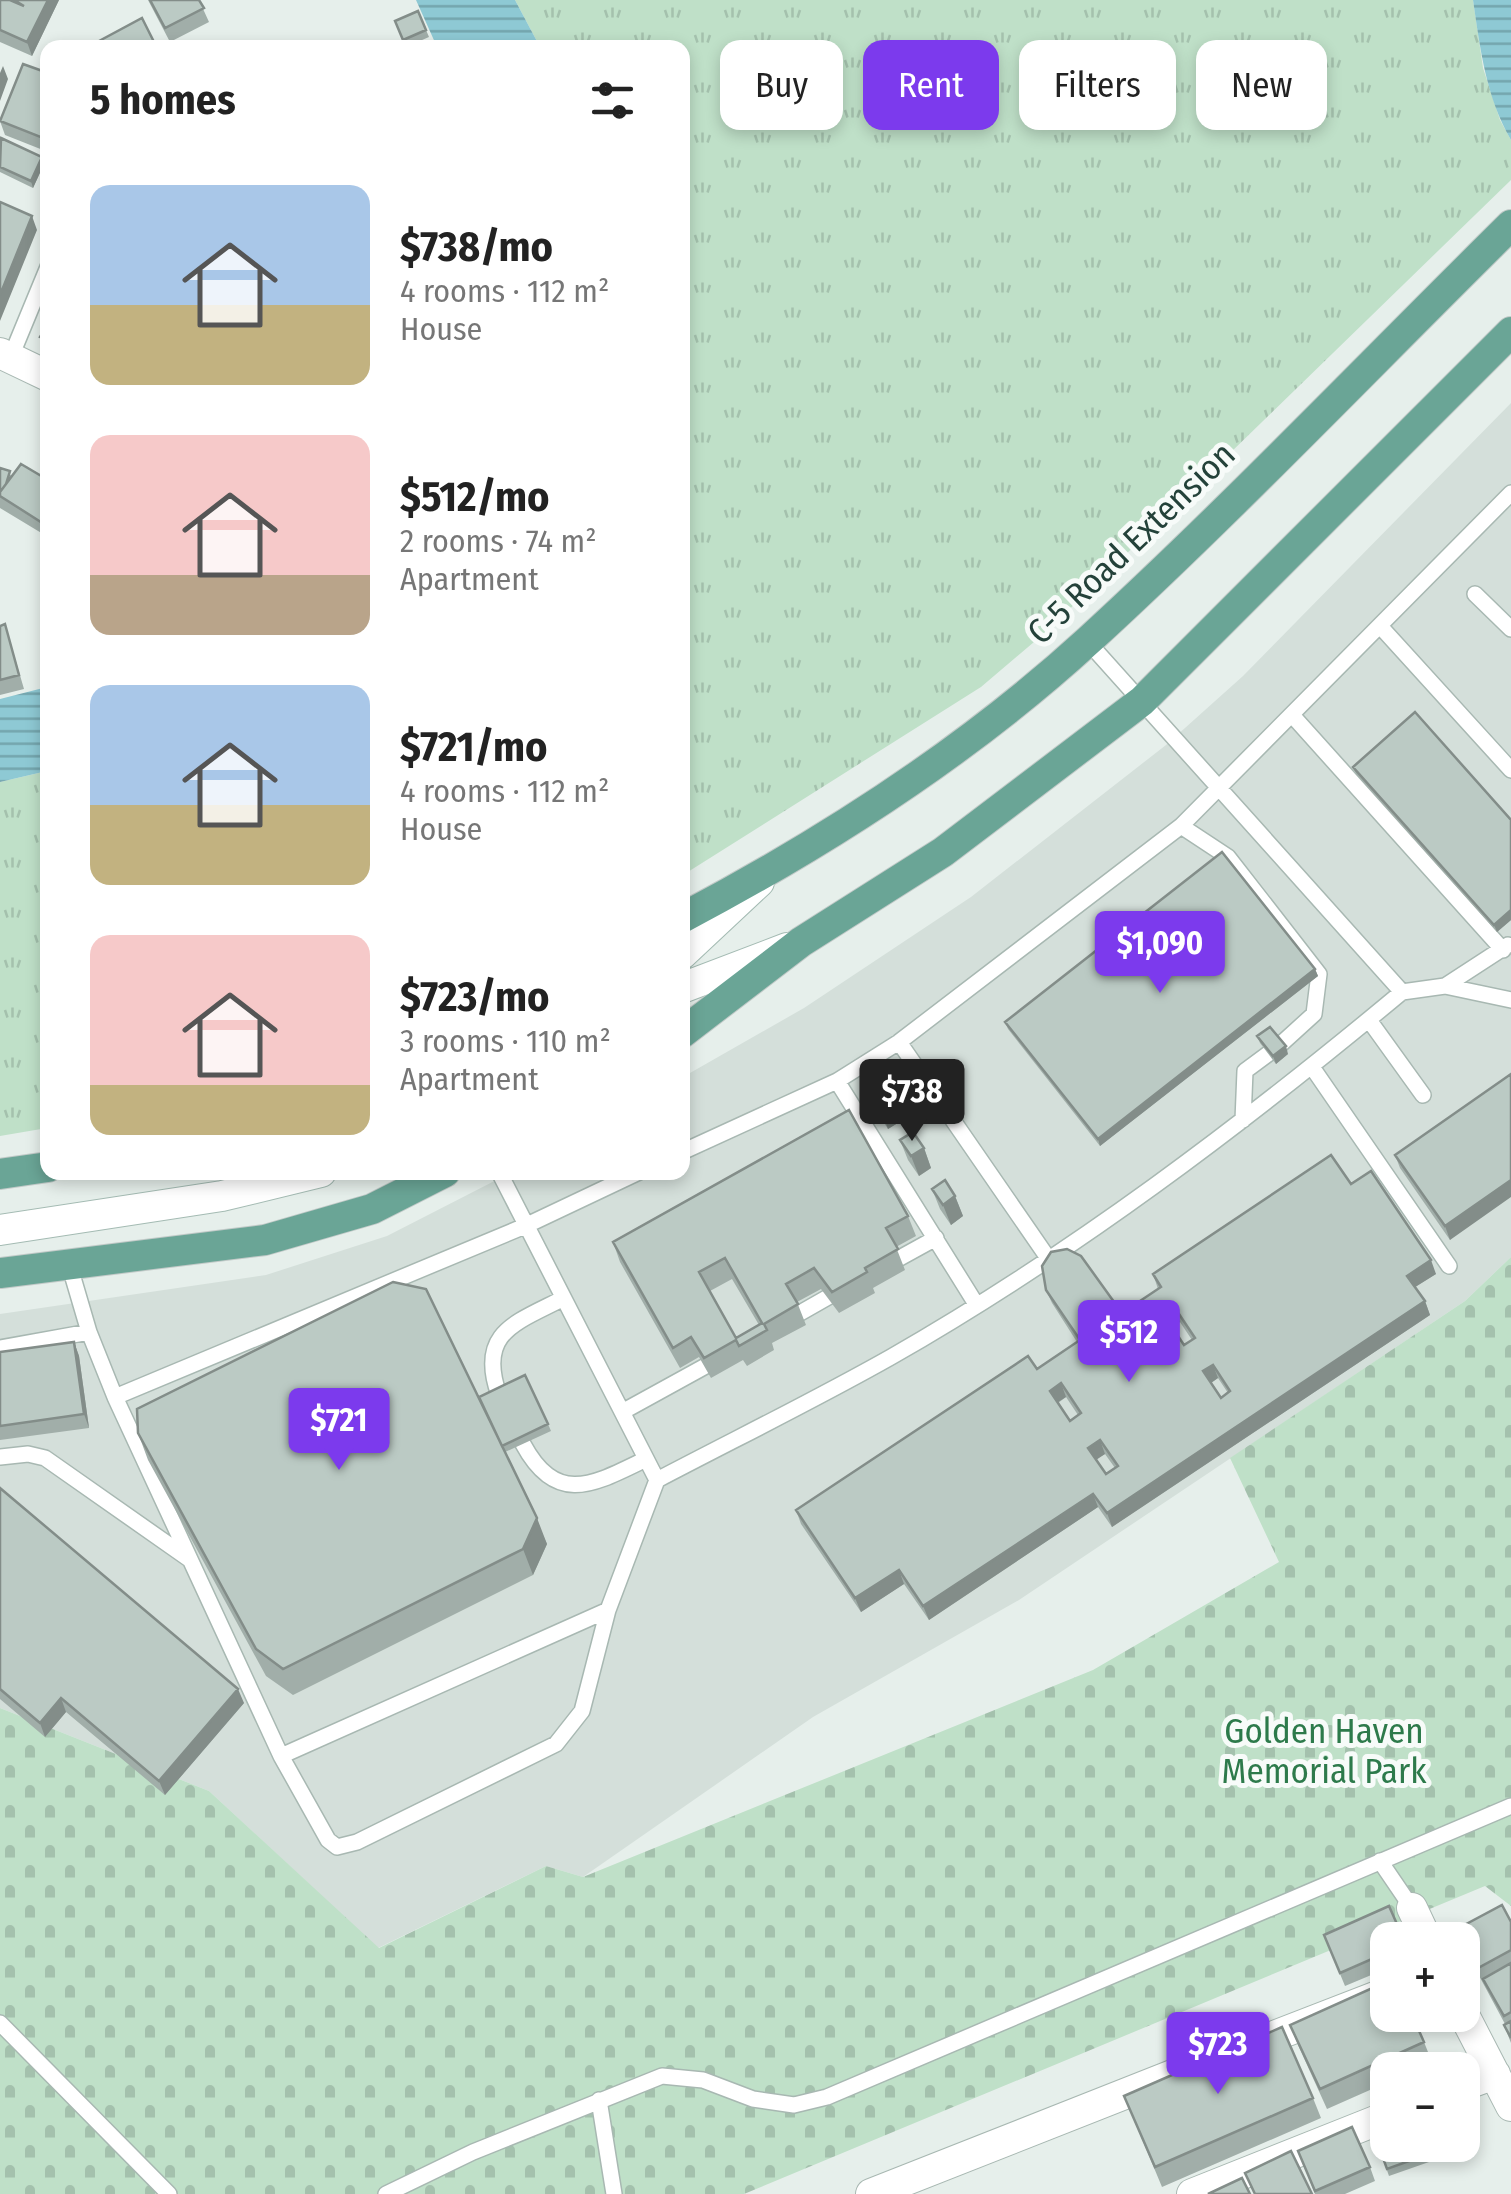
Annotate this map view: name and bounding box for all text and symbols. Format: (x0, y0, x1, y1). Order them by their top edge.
chip: Buy (720, 40, 843, 130)
chip: Rent (863, 40, 999, 130)
chip: Filters (1019, 40, 1176, 130)
chip: New (1196, 40, 1327, 130)
icon: filters (585, 73, 640, 128)
text: 5 homes (90, 75, 236, 125)
text: $738/mo (400, 222, 553, 272)
icon: home (170, 225, 290, 345)
text: 4 rooms · 112 m² (400, 272, 609, 310)
text: House (400, 310, 482, 348)
street label: C-5 Road Extension (1018, 433, 1244, 653)
text: $512/mo (400, 472, 549, 522)
icon: home (170, 475, 290, 595)
text: 2 rooms · 74 m² (400, 522, 597, 560)
text: Apartment (400, 560, 539, 598)
text: $721/mo (400, 722, 547, 772)
icon: home (170, 725, 290, 845)
text: 4 rooms · 112 m² (400, 772, 609, 810)
text: House (400, 810, 482, 848)
pin: $1,090 (1079, 911, 1241, 996)
text: $1,090 (1117, 924, 1203, 962)
text: $723/mo (400, 972, 549, 1022)
icon: home (170, 975, 290, 1095)
text: 3 rooms · 110 m² (400, 1022, 611, 1060)
pin: $738 (853, 1059, 971, 1144)
text: Apartment (400, 1060, 539, 1098)
text: $738 (881, 1072, 943, 1110)
pin: $512 (1070, 1300, 1188, 1385)
text: $512 (1100, 1313, 1158, 1351)
pin: $721 (280, 1388, 398, 1473)
text: $721 (311, 1401, 367, 1439)
park label: Golden Haven Memorial Park (1222, 1710, 1427, 1792)
map controls (1370, 1922, 1480, 2162)
button: + (1370, 1922, 1480, 2032)
pin: $723 (1159, 2012, 1277, 2097)
text: $723 (1189, 2025, 1247, 2063)
button: − (1370, 2052, 1480, 2162)

